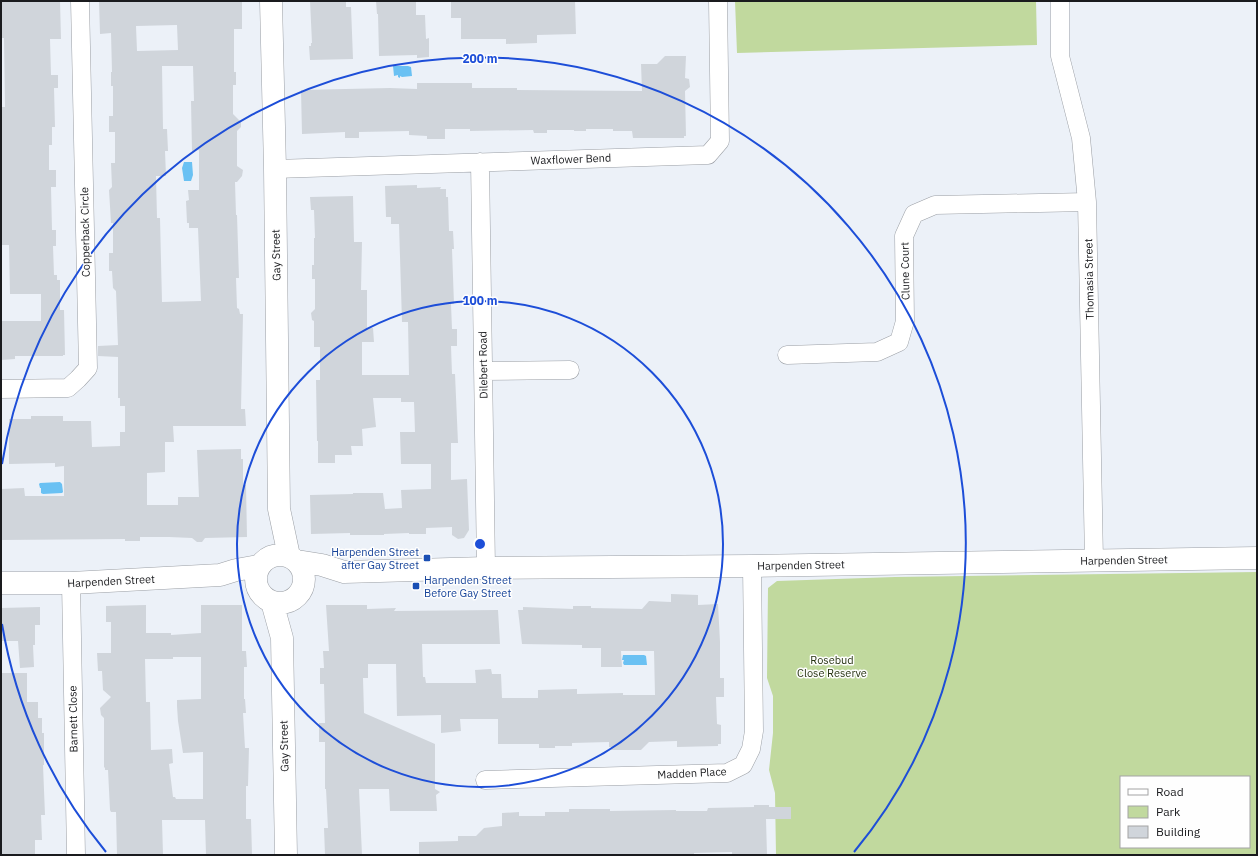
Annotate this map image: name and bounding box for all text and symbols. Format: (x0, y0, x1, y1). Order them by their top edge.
text: 200 m (462, 51, 498, 66)
street label: Waxflower Bend (530, 151, 612, 167)
street label: Copperback Circle (77, 187, 93, 277)
street label: Gay Street (269, 229, 283, 281)
street label: Thomasia Street (1081, 238, 1097, 320)
street label: Clune Court (897, 242, 913, 300)
text: 100 m (462, 293, 498, 308)
street label: Dilebert Road (475, 331, 491, 399)
centre of rings (473, 537, 487, 551)
place label: Harpenden Street after Gay Street (331, 545, 419, 572)
street label: Harpenden Street (1080, 552, 1168, 568)
marker: Harpenden Street after Gay Street (422, 553, 432, 563)
street label: Harpenden Street (757, 557, 845, 573)
street label: Harpenden Street (67, 572, 155, 590)
place label: Harpenden Street Before Gay Street (424, 573, 512, 600)
marker: Harpenden Street Before Gay Street (411, 581, 421, 591)
park label: Rosebud Close Reserve (797, 653, 867, 680)
street label: Barnett Close (65, 685, 81, 753)
street label: Gay Street (277, 720, 291, 772)
street label: Madden Place (657, 764, 727, 782)
legend (1120, 776, 1250, 848)
text: Road (1156, 784, 1184, 799)
text: Park (1156, 804, 1181, 819)
text: Building (1156, 824, 1201, 839)

